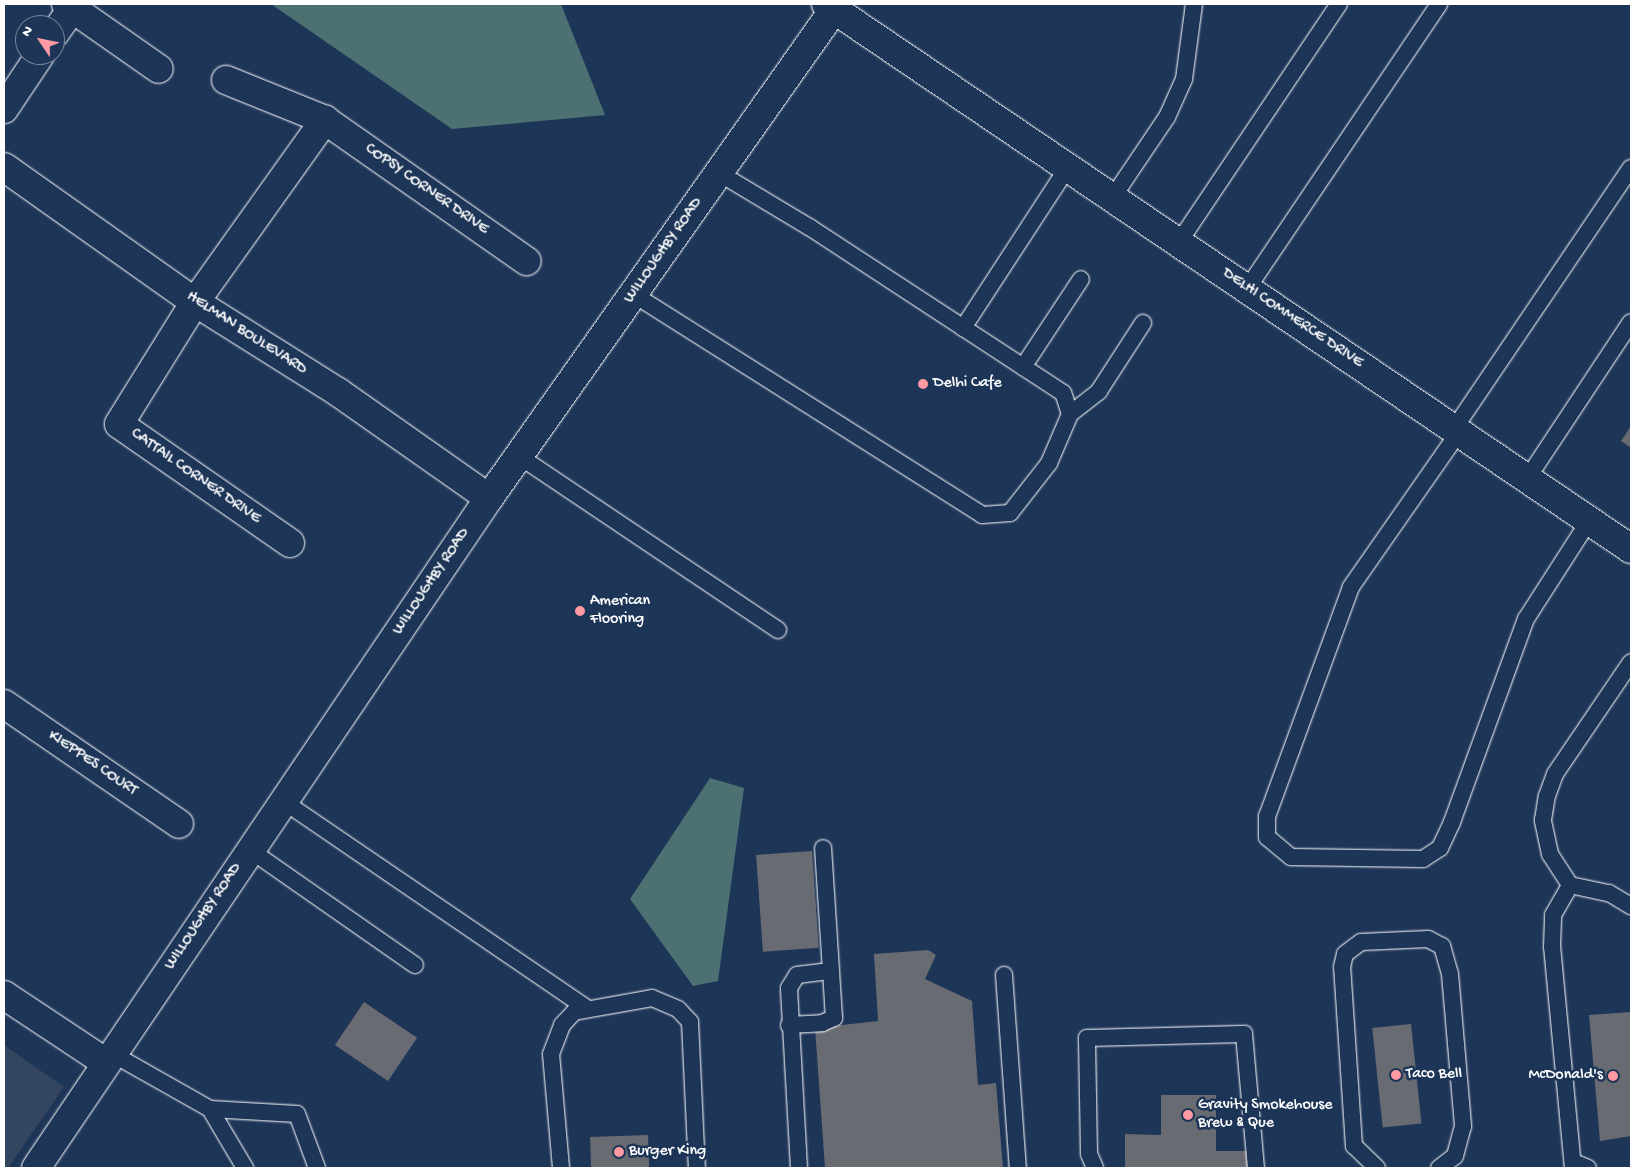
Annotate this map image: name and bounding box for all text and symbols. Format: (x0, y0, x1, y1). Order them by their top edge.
north arrow (15, 15, 65, 65)
text: N (18, 23, 38, 40)
street label: COPSY CORNER DRIVE (360, 140, 492, 240)
street label: WILLOUGHBY ROAD (620, 194, 708, 308)
street label: DELHI COMMERCE DRIVE (1218, 265, 1366, 373)
street label: HELMAN BOULEVARD (182, 288, 310, 380)
place label: Delhi Cafe (933, 374, 1002, 394)
marker: Delhi Cafe (917, 378, 929, 390)
street label: CATTAIL CORNER DRIVE (126, 425, 264, 529)
street label: WILLOUGHBY ROAD (389, 525, 475, 639)
place label: American Flooring (590, 592, 650, 630)
marker: American Flooring (574, 605, 586, 617)
street label: KIEPPES COURT (44, 727, 140, 801)
street label: WILLOUGHBY ROAD (161, 860, 247, 974)
place label: Taco Bell (1406, 1065, 1462, 1085)
place label: McDonald's (1528, 1066, 1603, 1086)
marker: Taco Bell (1390, 1069, 1402, 1081)
marker: McDonald's (1607, 1070, 1619, 1082)
place label: Gravity Smokehouse Brew & Que (1198, 1096, 1332, 1134)
marker: Gravity Smokehouse Brew & Que (1182, 1109, 1194, 1121)
place label: Burger King (629, 1142, 706, 1162)
marker: Burger King (613, 1146, 625, 1158)

